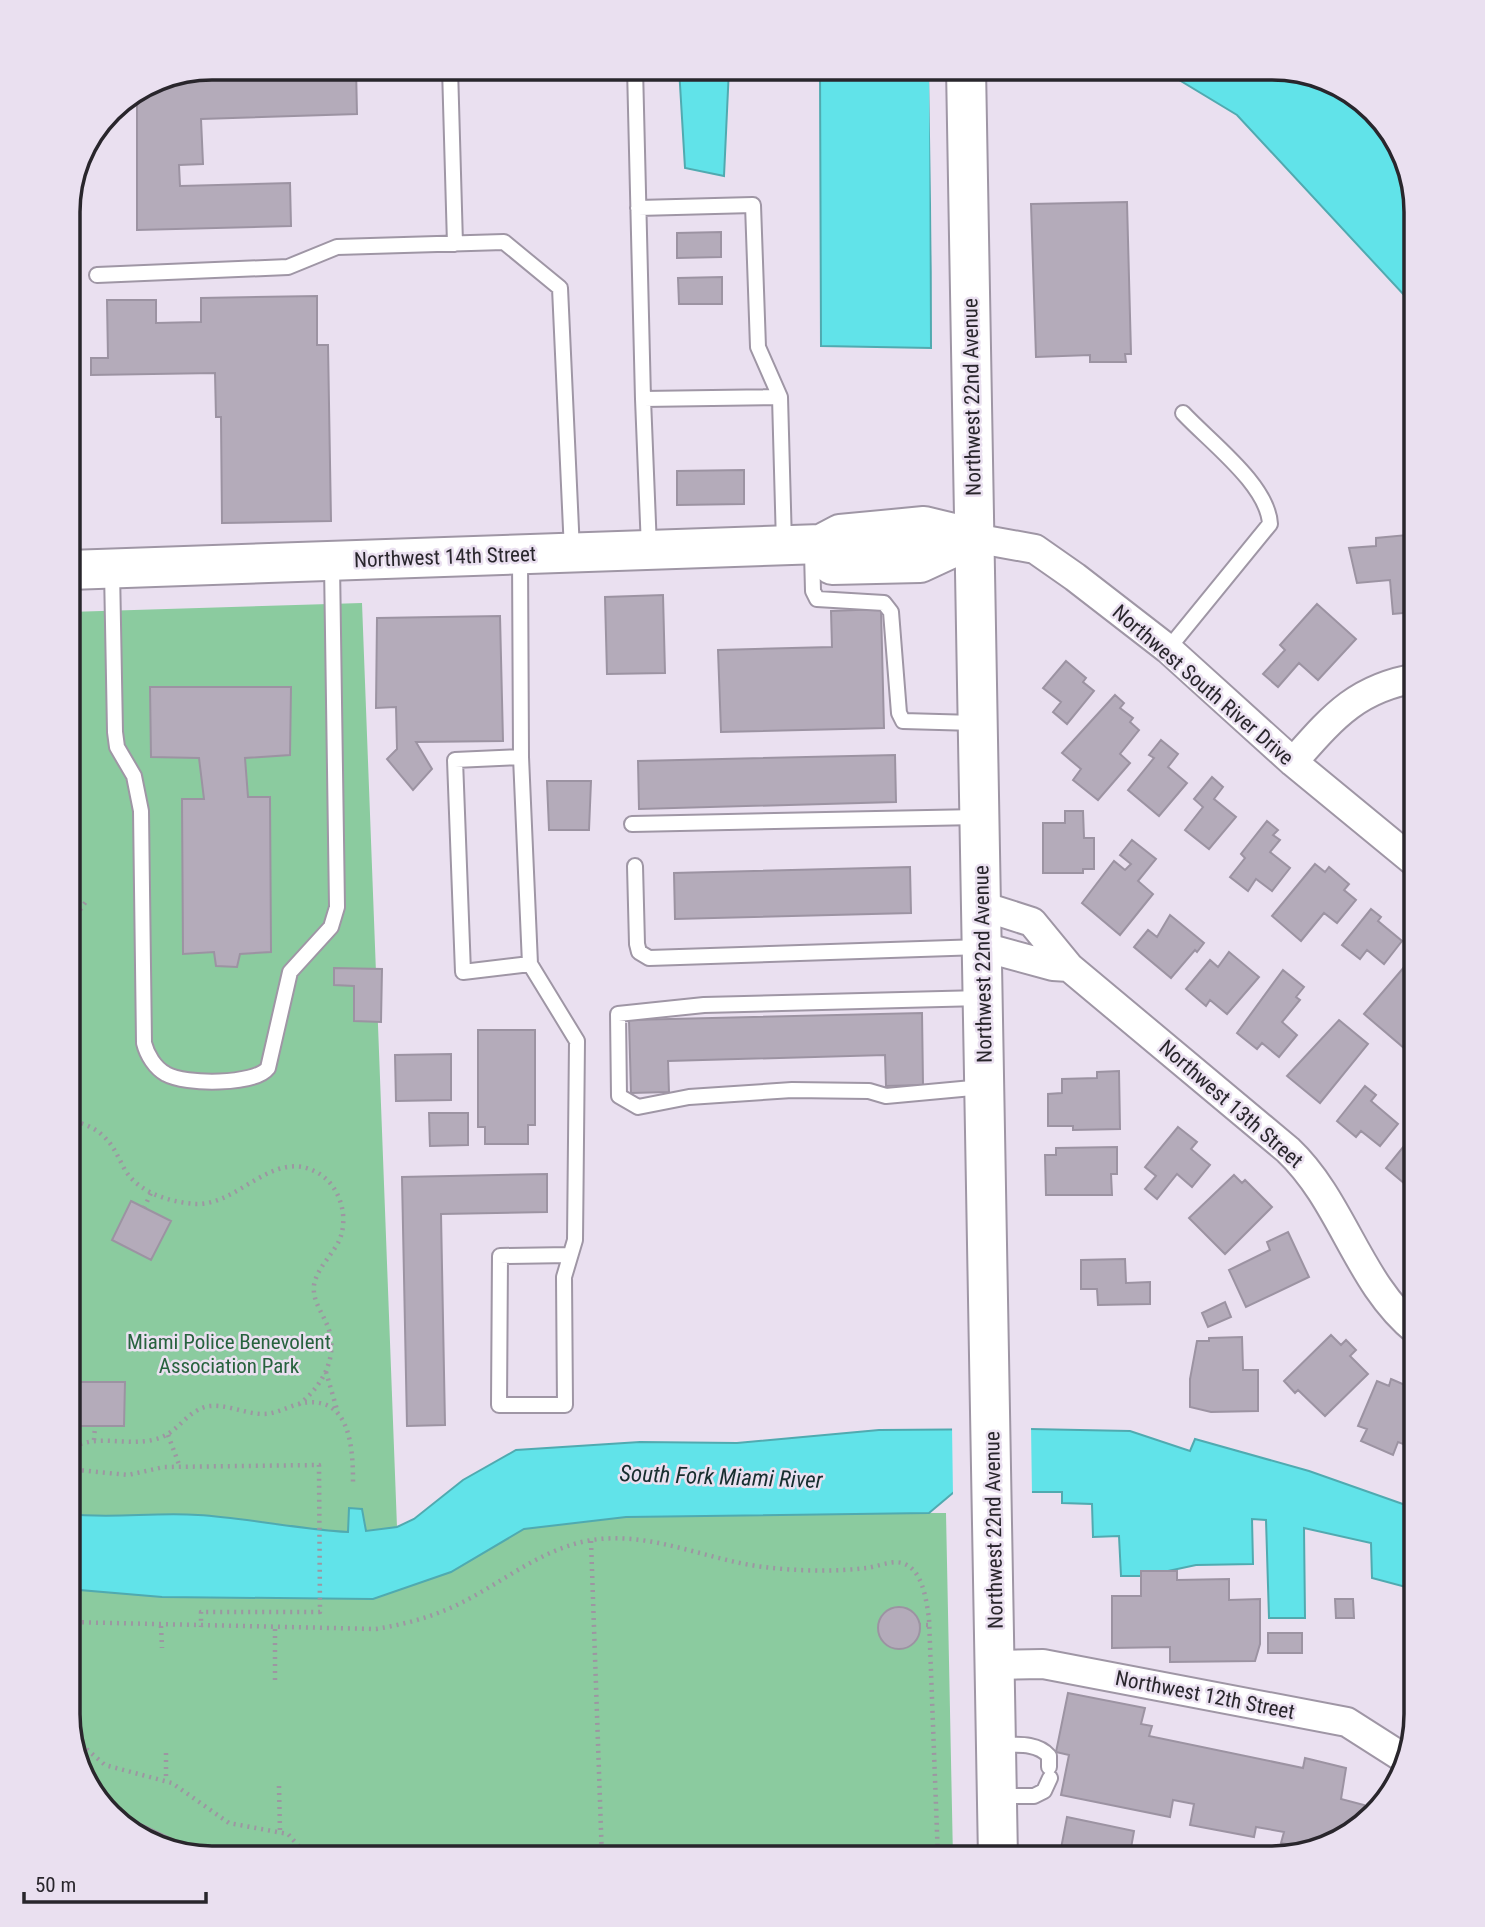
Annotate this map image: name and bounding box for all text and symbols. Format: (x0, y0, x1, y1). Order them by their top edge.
street label: Northwest 22nd Avenue (958, 298, 986, 496)
street label: Northwest 14th Street (354, 542, 536, 572)
street label: Northwest South River Drive (1108, 600, 1298, 770)
street label: Northwest 22nd Avenue (969, 865, 997, 1063)
street label: Northwest 13th Street (1154, 1035, 1308, 1173)
park label: Miami Police Benevolent Association Park (127, 1330, 331, 1378)
street label: Northwest 22nd Avenue (980, 1431, 1008, 1629)
water label: South Fork Miami River (619, 1460, 824, 1494)
street label: Northwest 12th Street (1113, 1666, 1297, 1724)
scale bar (24, 1860, 206, 1904)
text: 50 m (35, 1873, 76, 1897)

